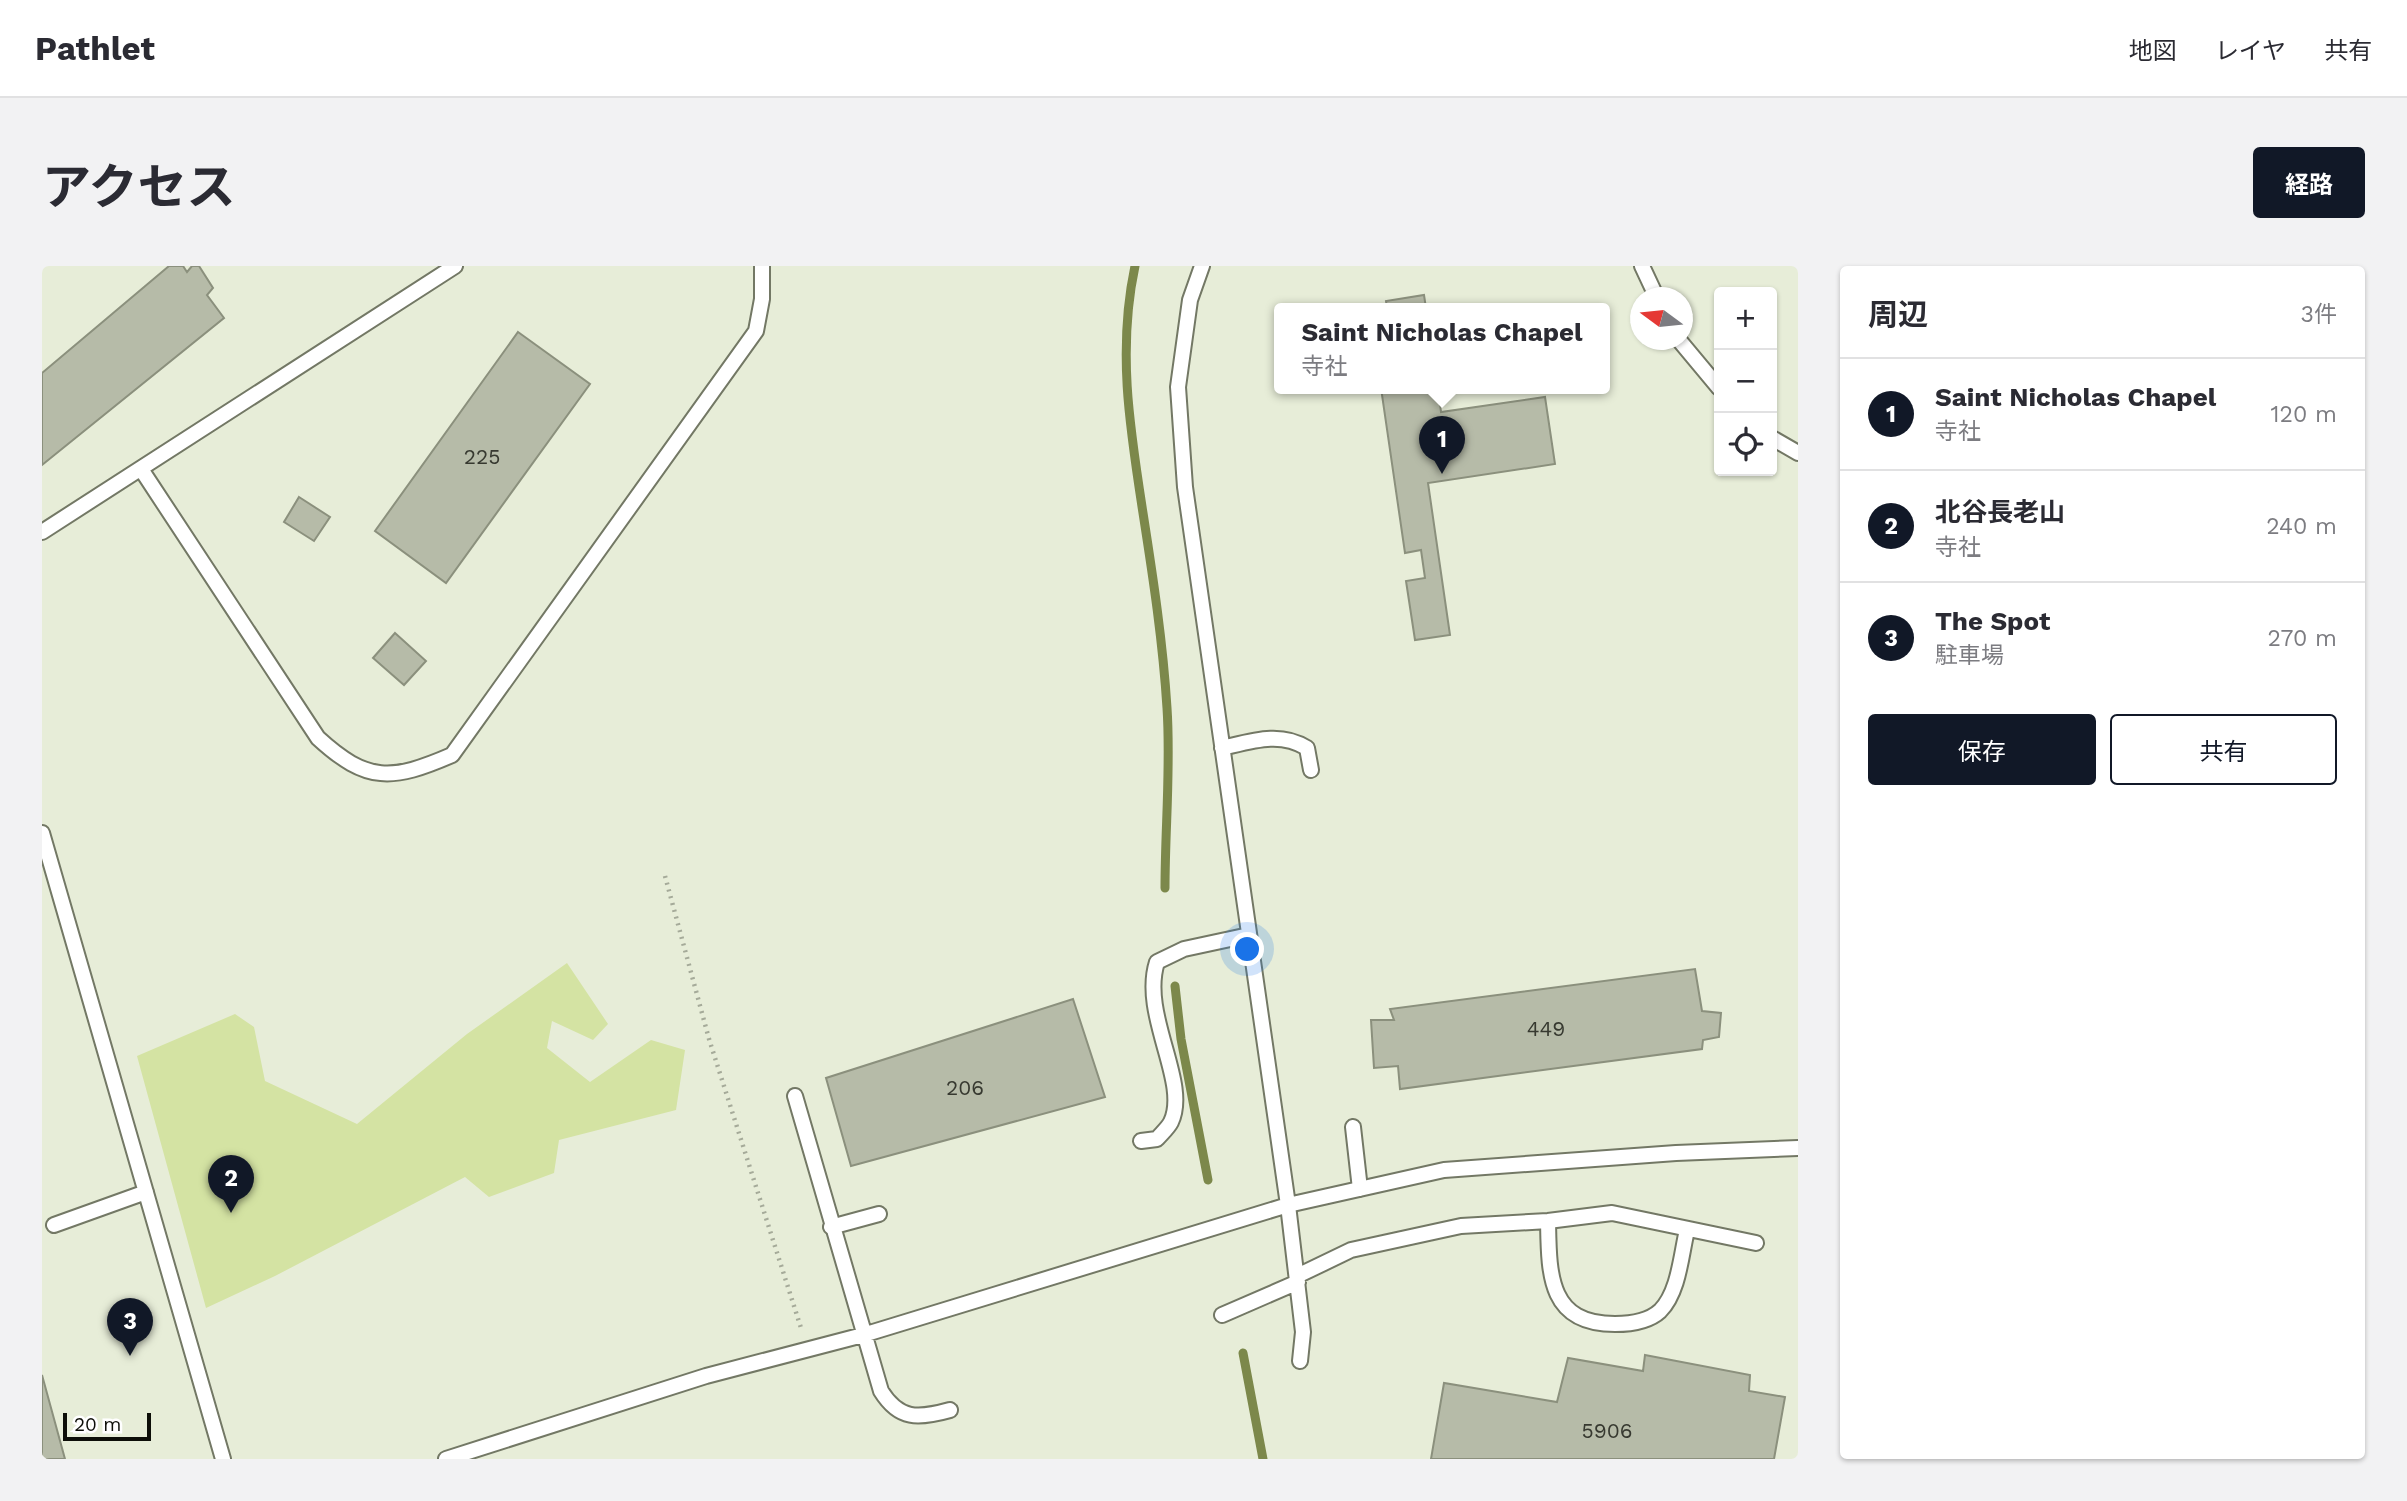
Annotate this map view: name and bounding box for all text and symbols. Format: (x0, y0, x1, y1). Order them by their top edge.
text: Pathlet (35, 29, 155, 68)
text: 地図 (2129, 37, 2177, 65)
text: レイヤ (2215, 37, 2286, 65)
text: 共有 (2324, 37, 2372, 65)
button: 経路 (2253, 147, 2365, 218)
text: アクセス (42, 158, 236, 216)
north arrow (1630, 287, 1693, 350)
map controls (1714, 287, 1777, 476)
button: + (1714, 287, 1777, 350)
text: 周辺 (1868, 297, 1928, 332)
text: 3件 (2301, 301, 2337, 328)
popup (1274, 303, 1610, 394)
text: Saint Nicholas Chapel (1301, 317, 1583, 347)
button: − (1714, 350, 1777, 413)
text: 寺社 (1301, 353, 1347, 380)
text: Saint Nicholas Chapel (1935, 382, 2216, 412)
text: 1 (1886, 401, 1896, 428)
text: 120 m (2271, 401, 2337, 428)
button: locate (1714, 413, 1777, 476)
pin: 1 (1419, 416, 1465, 474)
text: 寺社 (1935, 418, 1981, 445)
house number: 225 (464, 444, 500, 469)
text: 北谷長老山 (1935, 497, 2065, 527)
text: 2 (1884, 513, 1898, 540)
text: 240 m (2266, 513, 2337, 540)
text: 寺社 (1935, 534, 1981, 561)
text: The Spot (1935, 606, 2050, 636)
text: 3 (1884, 625, 1898, 652)
text: 270 m (2268, 625, 2337, 652)
text: 駐車場 (1935, 642, 2004, 669)
button: 保存 (1868, 714, 2096, 785)
button: 共有 (2110, 714, 2337, 785)
your location (1230, 932, 1264, 966)
house number: 449 (1527, 1016, 1565, 1041)
house number: 206 (946, 1075, 984, 1100)
pin: 2 (208, 1155, 254, 1213)
pin: 3 (107, 1298, 153, 1356)
scale bar (63, 1410, 150, 1442)
text: 20 m (74, 1413, 121, 1436)
house number: 5906 (1581, 1418, 1633, 1443)

